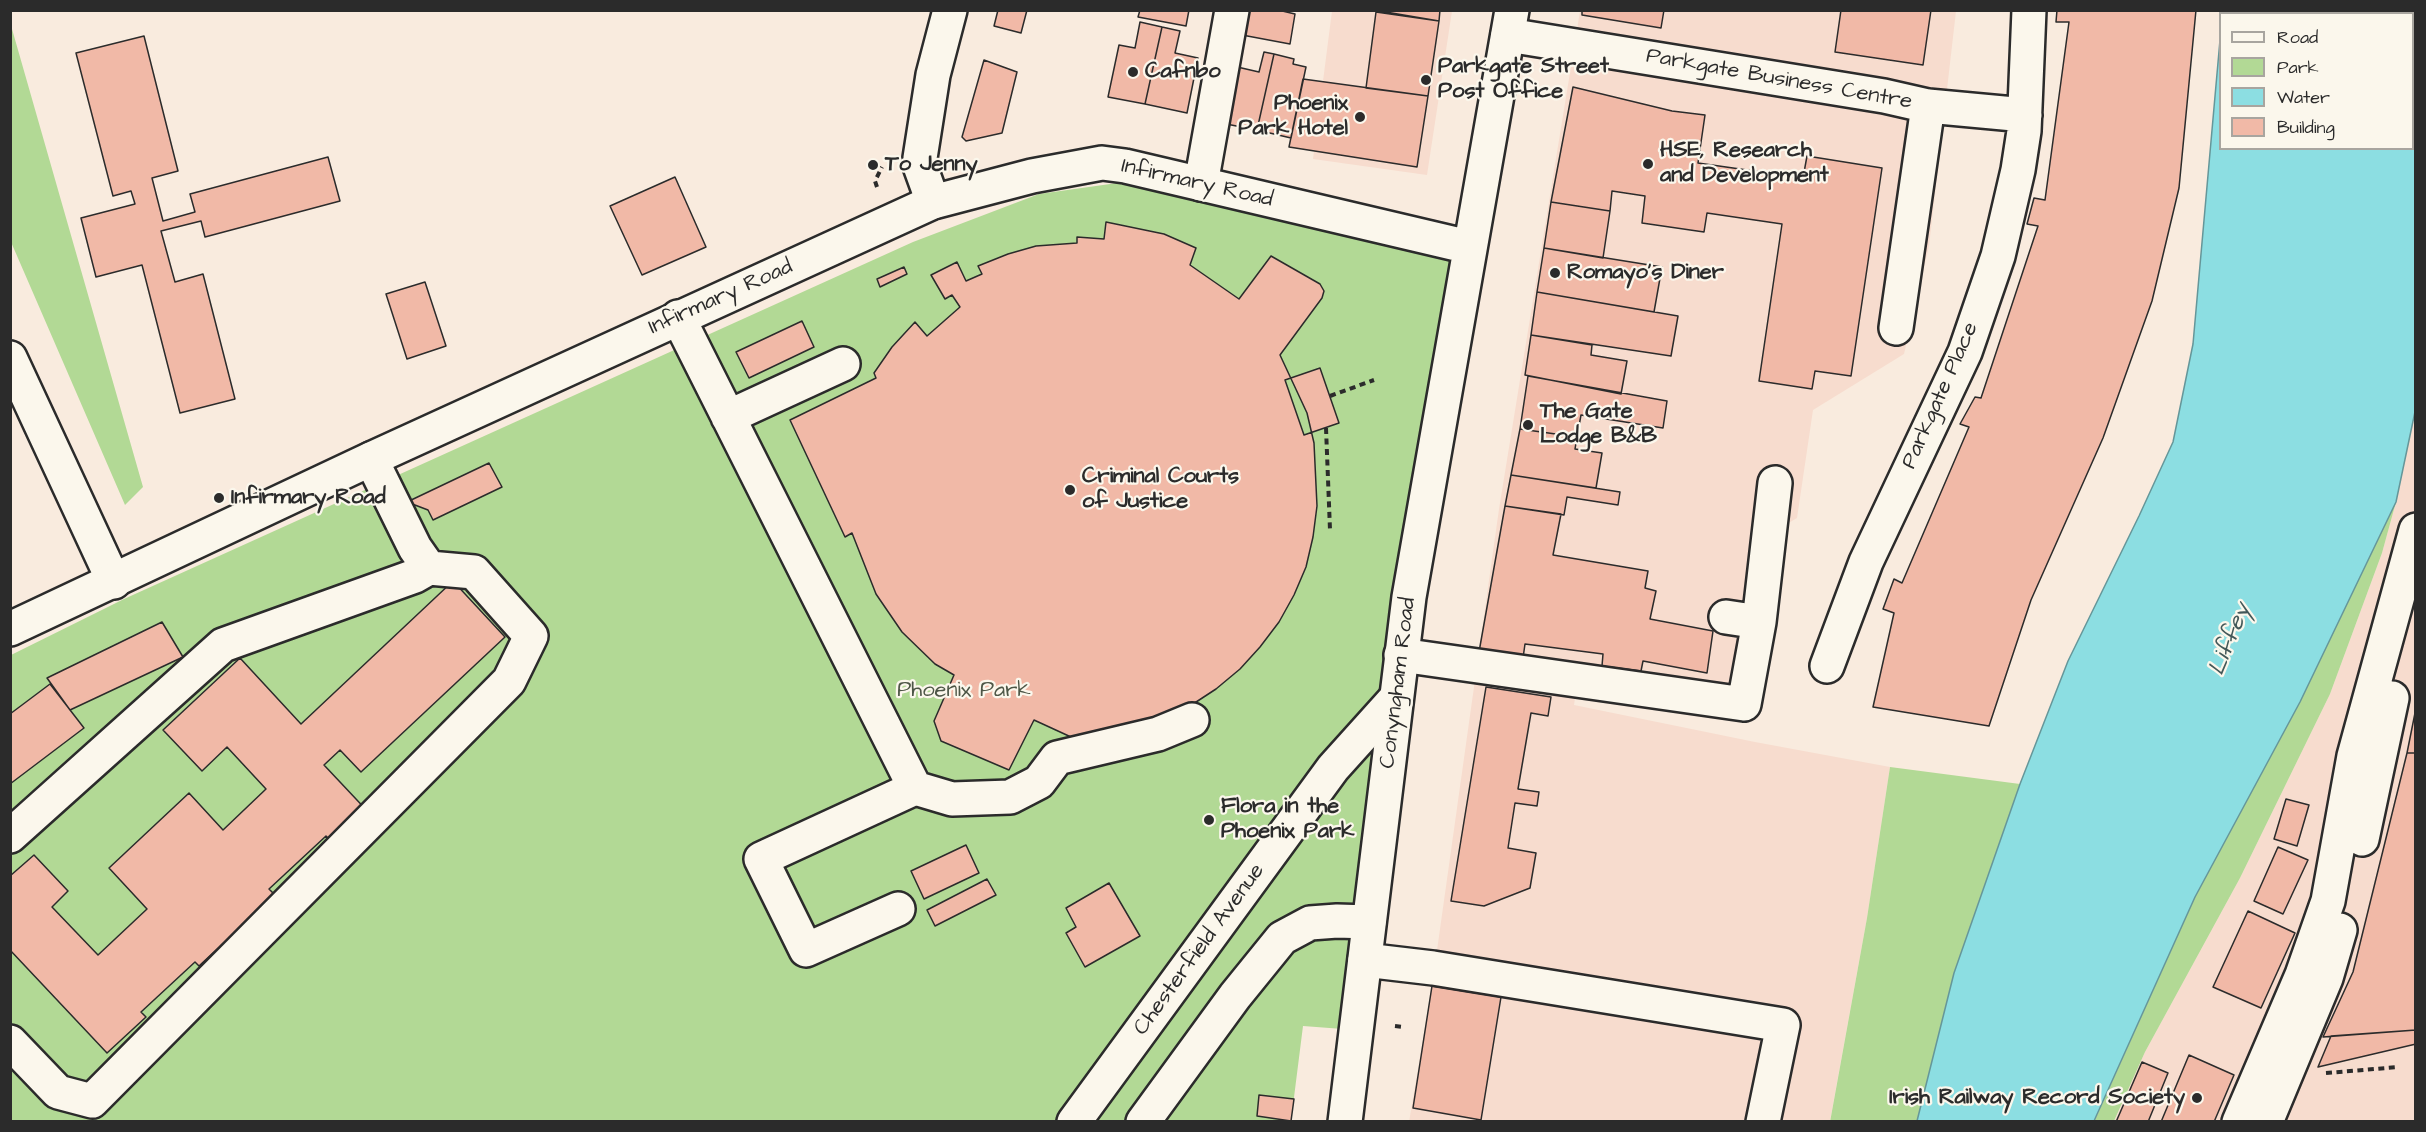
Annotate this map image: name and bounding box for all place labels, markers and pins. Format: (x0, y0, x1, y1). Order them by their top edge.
place label: Parkgate Street Post Office (1438, 54, 1609, 106)
place label: Cafnbo (1145, 59, 1221, 85)
marker: Cafnbo (1126, 65, 1140, 79)
marker: Parkgate Street Post Office (1419, 73, 1433, 87)
place label: Phoenix Park Hotel (1238, 91, 1348, 142)
marker: Phoenix Park Hotel (1353, 110, 1367, 124)
place label: HSE, Research and Development (1660, 138, 1829, 190)
place label: To Jenny (885, 152, 978, 178)
marker: HSE, Research and Development (1641, 157, 1655, 171)
marker: To Jenny (866, 158, 880, 172)
place label: Romayo's Diner (1567, 260, 1724, 286)
marker: Romayo's Diner (1548, 266, 1562, 280)
place label: The Gate Lodge B&B (1540, 399, 1657, 451)
marker: The Gate Lodge B&B (1521, 418, 1535, 432)
place label: Criminal Courts of Justice (1082, 464, 1239, 516)
marker: Criminal Courts of Justice (1063, 483, 1077, 497)
place label: Infirmary Road (231, 485, 386, 511)
marker: Infirmary Road (212, 491, 226, 505)
place label: Flora in the Phoenix Park (1221, 794, 1355, 846)
marker: Flora in the Phoenix Park (1202, 813, 1216, 827)
place label: Irish Railway Record Society (1889, 1085, 2185, 1111)
marker: Irish Railway Record Society (2190, 1091, 2204, 1105)

